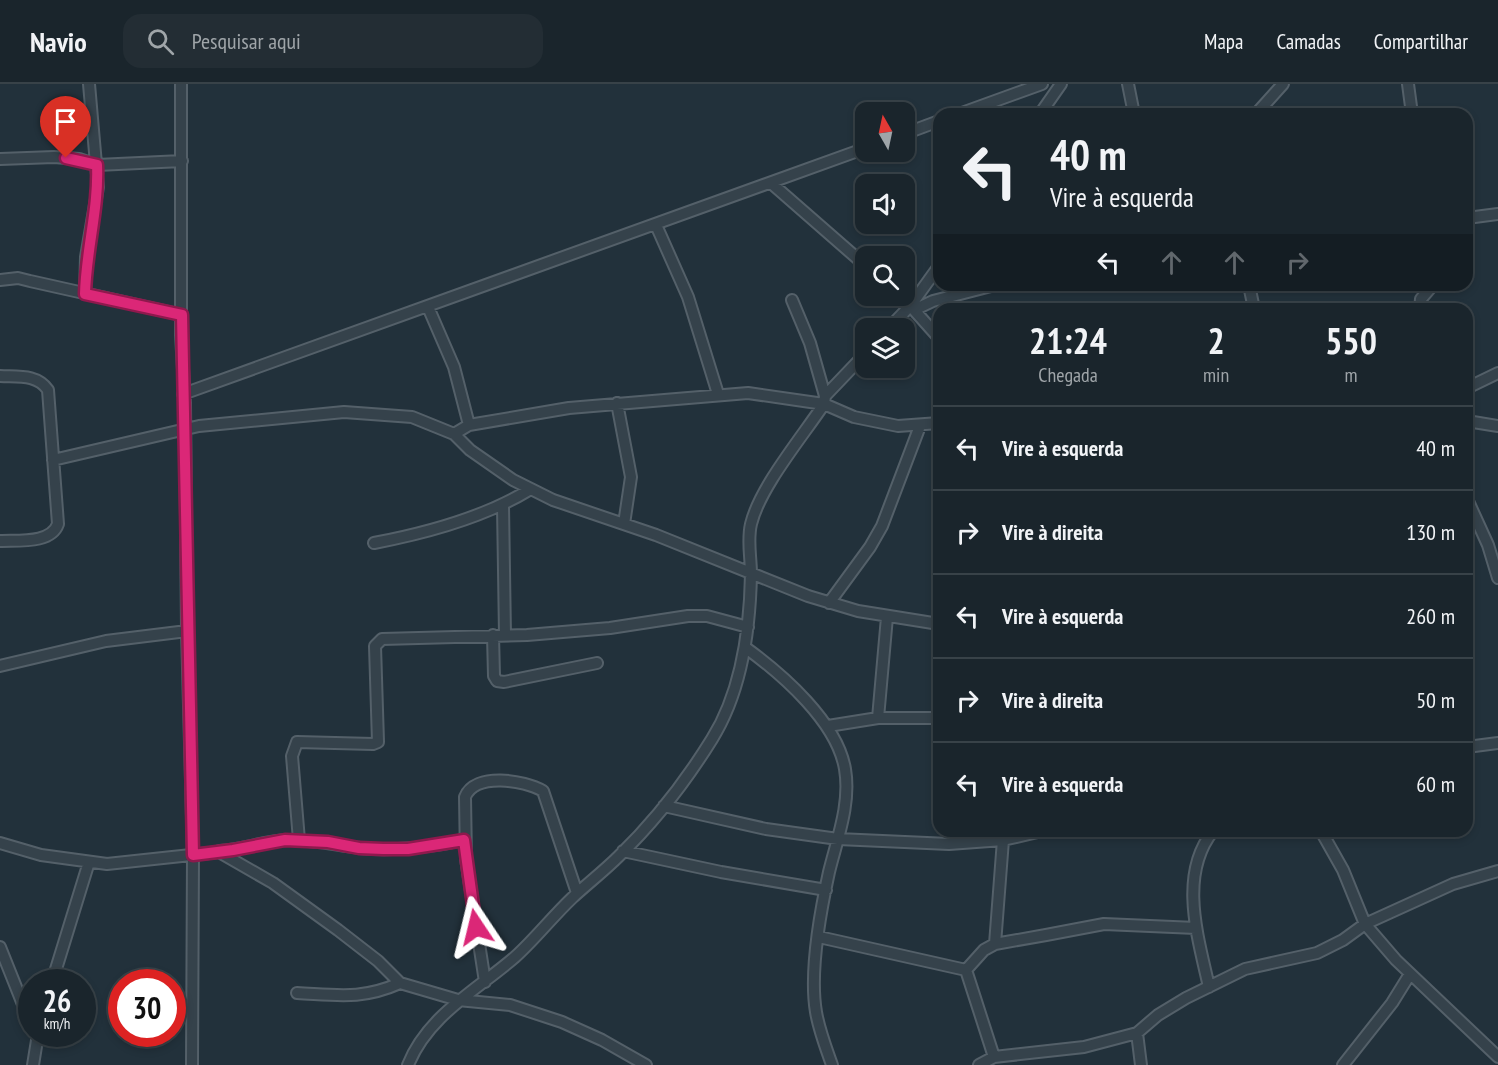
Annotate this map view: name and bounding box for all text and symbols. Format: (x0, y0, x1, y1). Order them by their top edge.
search box (123, 14, 543, 68)
text: Navio (30, 23, 87, 60)
icon: search (144, 25, 177, 58)
text: Pesquisar aqui (192, 27, 301, 55)
text: Mapa (1204, 28, 1243, 55)
text: Camadas (1276, 28, 1341, 55)
text: Compartilhar (1374, 28, 1468, 55)
pin (40, 96, 91, 158)
north arrow (855, 102, 915, 162)
map controls (855, 102, 915, 378)
icon: arrive (49, 105, 82, 138)
text: 40 m (1050, 127, 1127, 182)
icon: left (951, 132, 1029, 210)
button: sound (855, 174, 915, 234)
text: Vire à esquerda (1050, 180, 1194, 214)
button: search (855, 246, 915, 306)
icon: left (1092, 246, 1125, 279)
icon: ahead (1155, 246, 1188, 279)
icon: ahead (1218, 246, 1251, 279)
icon: right (1281, 246, 1314, 279)
text: 21:24 (1029, 317, 1107, 364)
text: 2 (1207, 317, 1225, 364)
text: 550 (1325, 317, 1377, 364)
button: layers (855, 318, 915, 378)
text: Chegada (1038, 362, 1098, 388)
text: min (1203, 362, 1229, 388)
text: m (1345, 362, 1358, 388)
icon: left (951, 432, 984, 465)
text: Vire à esquerda (1002, 434, 1123, 462)
text: 40 m (1416, 434, 1455, 462)
icon: right (951, 516, 984, 549)
text: Vire à direita (1002, 518, 1103, 546)
text: 130 m (1406, 518, 1455, 546)
icon: left (951, 600, 984, 633)
text: Vire à esquerda (1002, 602, 1123, 630)
text: 260 m (1406, 602, 1455, 630)
icon: right (951, 684, 984, 717)
text: Vire à direita (1002, 686, 1103, 714)
text: 50 m (1416, 686, 1455, 714)
icon: left (951, 768, 984, 801)
text: Vire à esquerda (1002, 770, 1123, 798)
text: 60 m (1416, 770, 1455, 798)
position arrow (444, 895, 508, 959)
speed limit sign: 30 (108, 969, 186, 1047)
text: 26 (43, 981, 71, 1020)
text: km/h (44, 1014, 70, 1033)

